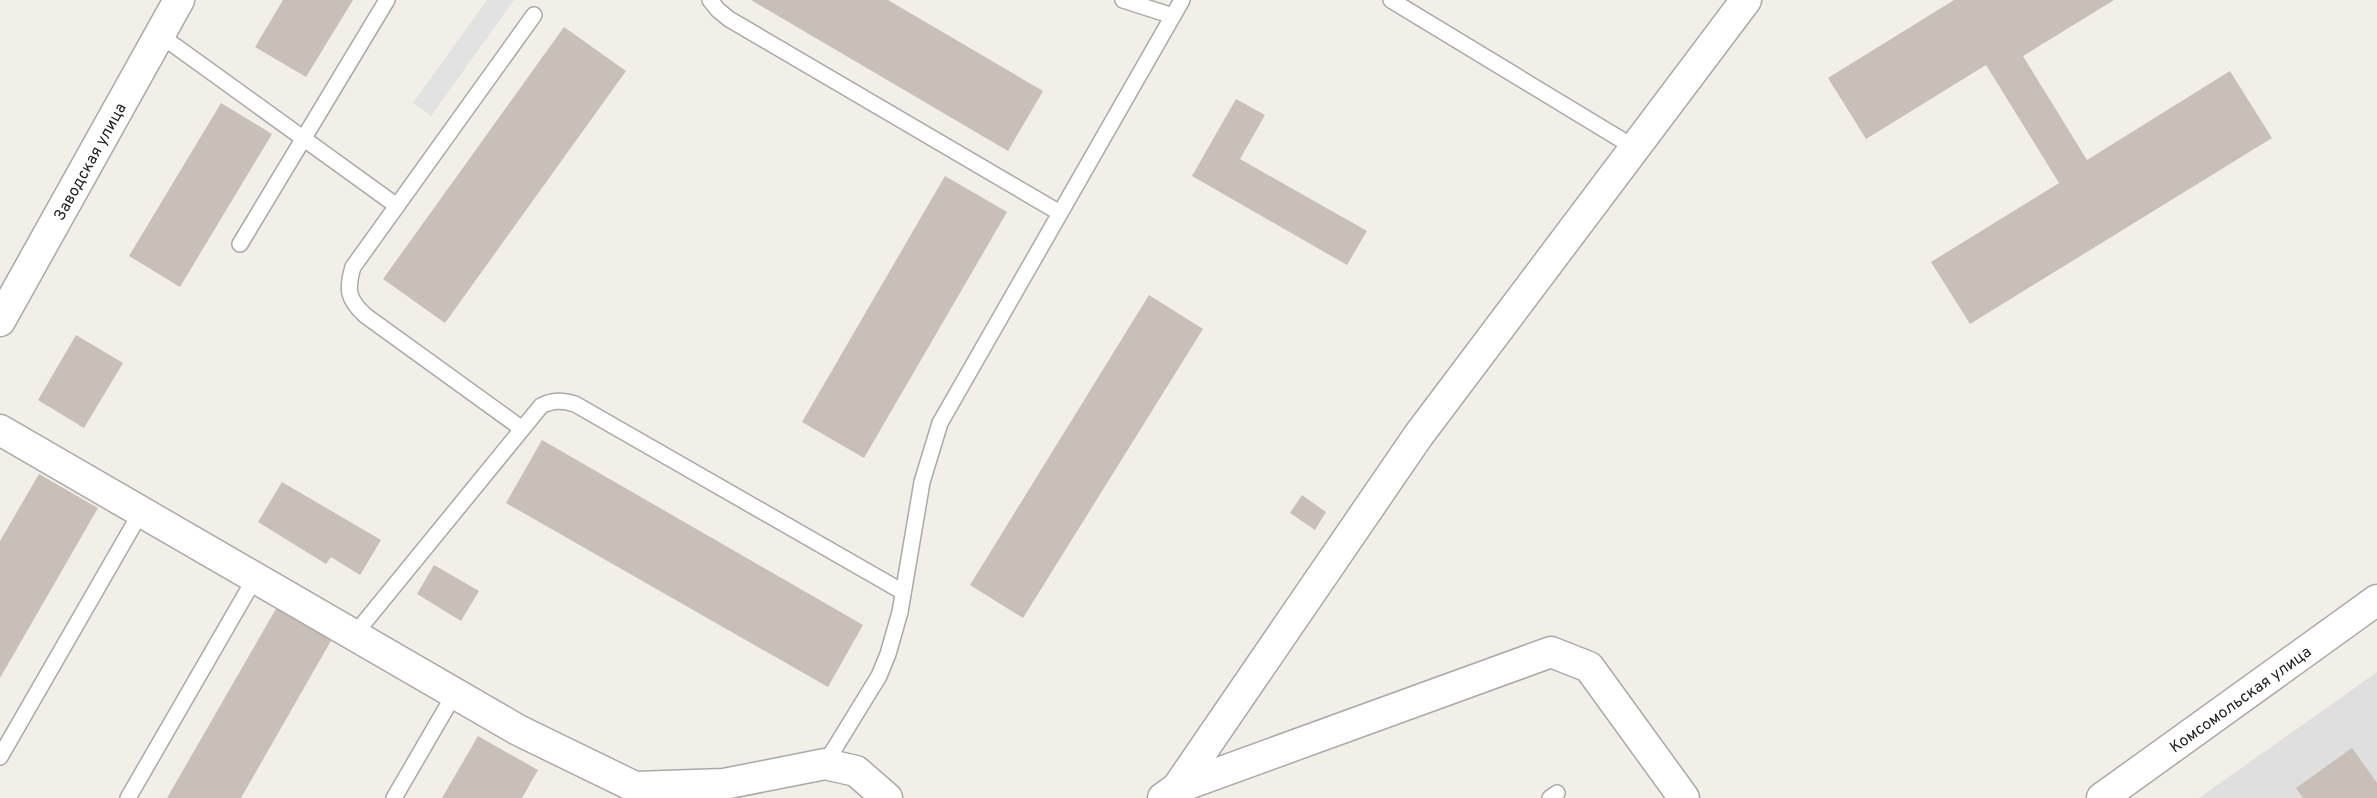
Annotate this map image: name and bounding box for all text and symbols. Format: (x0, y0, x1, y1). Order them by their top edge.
street label: Заводская улица (50, 100, 132, 225)
street label: Комсомольская улица (2166, 643, 2316, 758)

